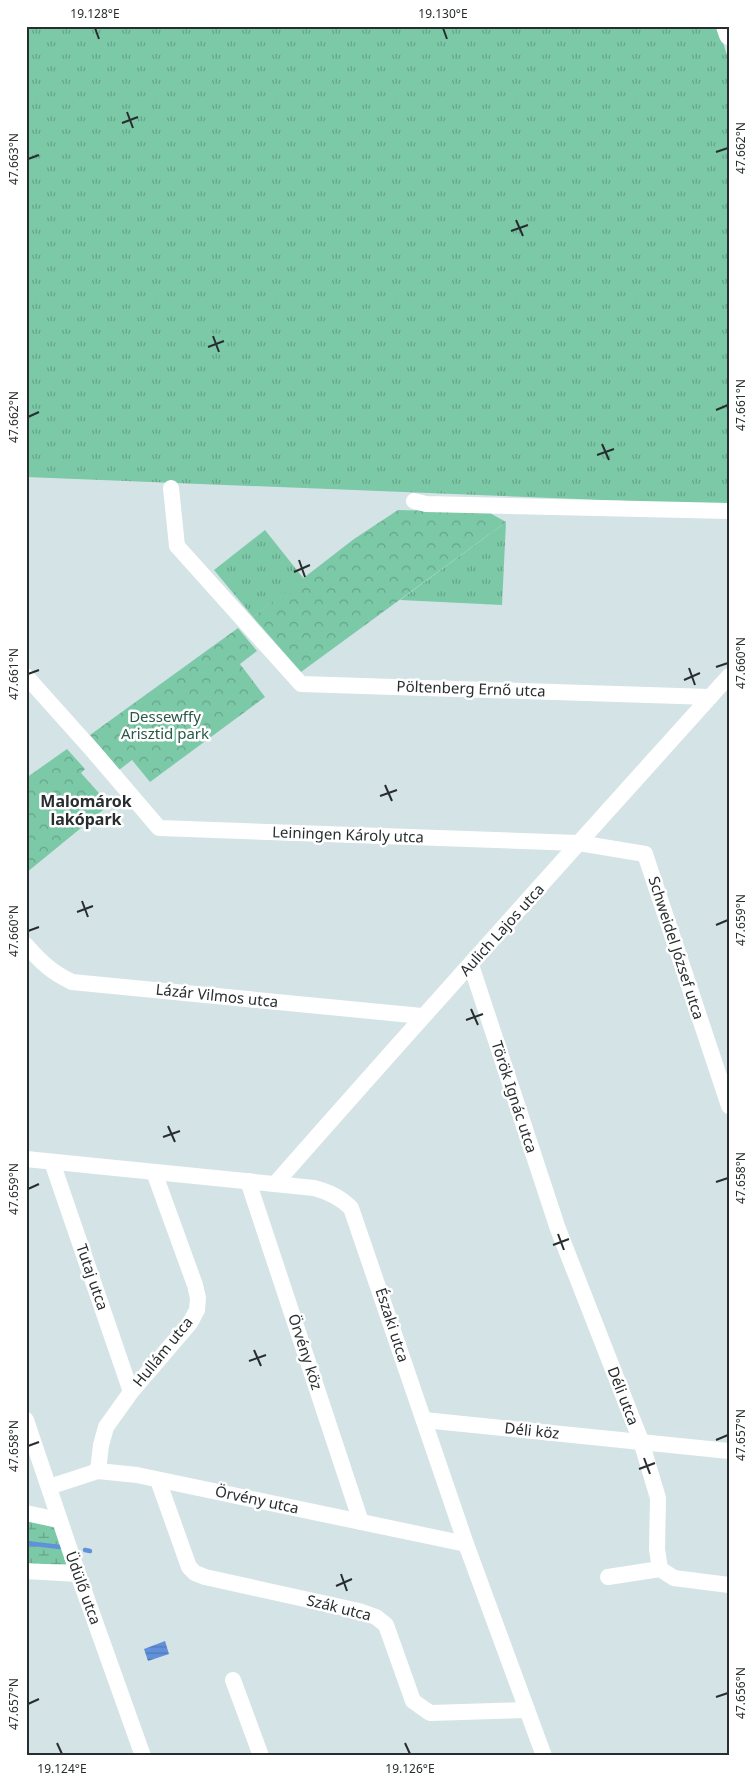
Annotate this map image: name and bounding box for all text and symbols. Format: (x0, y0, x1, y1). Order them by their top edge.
text: 19.128°E (70, 5, 120, 22)
text: 19.130°E (418, 5, 468, 22)
text: 47.662°N (732, 122, 749, 174)
text: 47.663°N (5, 133, 22, 185)
text: 47.661°N (732, 379, 749, 431)
text: 47.662°N (5, 391, 22, 443)
text: 47.660°N (732, 637, 749, 689)
text: 47.661°N (5, 648, 22, 700)
street label: Pöltenberg Ernő utca (396, 675, 546, 701)
park label: Dessewffy Arisztid park (121, 706, 209, 743)
district label: Malomárok lakópark (40, 790, 132, 830)
street label: Leiningen Károly utca (272, 821, 424, 847)
street label: Schweidel József utca (644, 874, 710, 1022)
street label: Aulich Lajos utca (454, 879, 548, 980)
text: 47.659°N (732, 894, 749, 946)
text: 47.660°N (5, 905, 22, 957)
street label: Lázár Vilmos utca (155, 979, 279, 1011)
street label: Török Ignác utca (487, 1038, 542, 1155)
text: 47.658°N (732, 1152, 749, 1204)
text: 47.659°N (5, 1163, 22, 1215)
street label: Tutaj utca (72, 1241, 114, 1312)
street label: Északi utca (372, 1285, 414, 1364)
street label: Örvény köz (284, 1311, 328, 1392)
street label: Hullám utca (128, 1312, 197, 1391)
street label: Déli utca (604, 1363, 644, 1428)
text: 47.657°N (732, 1409, 749, 1461)
street label: Déli köz (504, 1417, 561, 1443)
text: 47.658°N (5, 1420, 22, 1472)
street label: Örvény utca (213, 1480, 301, 1518)
street label: Üdülő utca (61, 1548, 106, 1627)
street label: Szák utca (305, 1589, 374, 1625)
text: 47.656°N (732, 1667, 749, 1719)
text: 47.657°N (5, 1678, 22, 1730)
text: 19.124°E (37, 1760, 87, 1777)
text: 19.126°E (385, 1760, 435, 1777)

